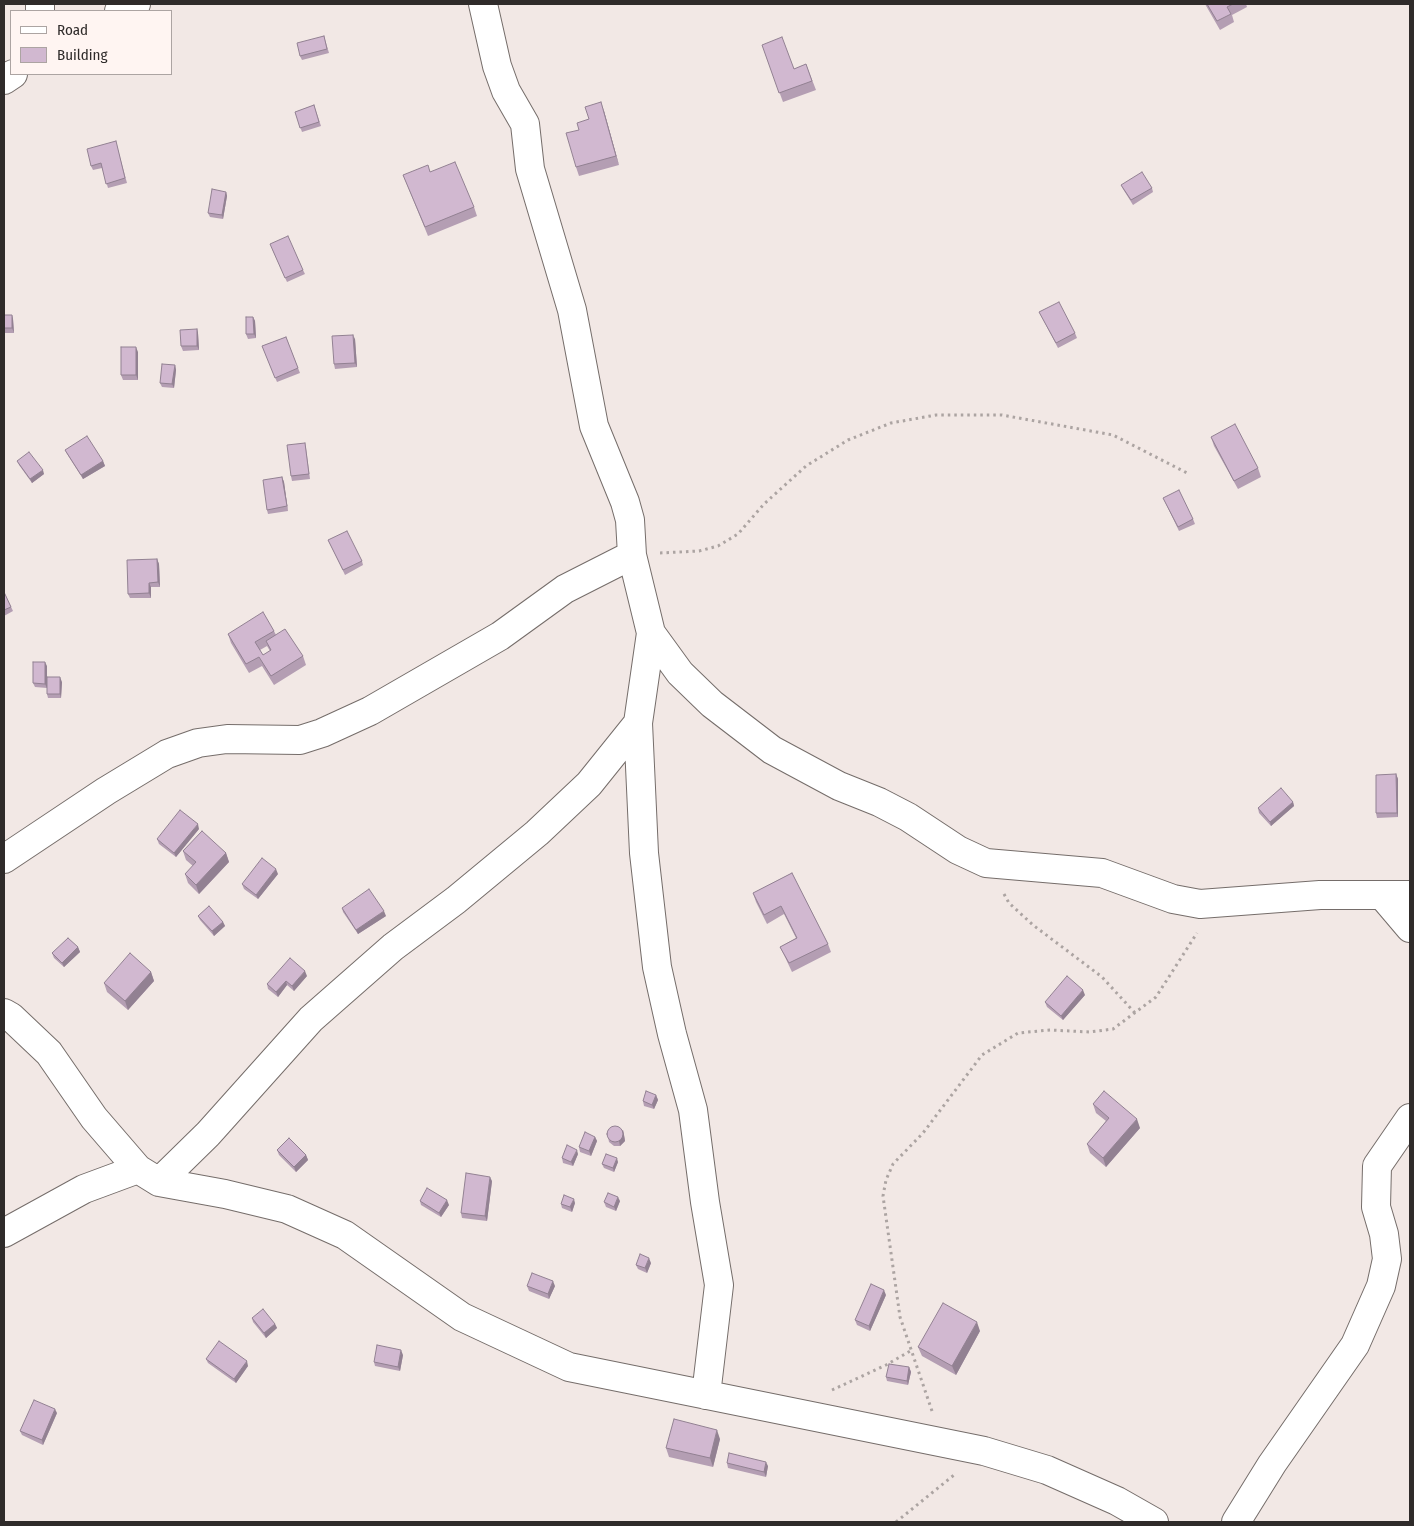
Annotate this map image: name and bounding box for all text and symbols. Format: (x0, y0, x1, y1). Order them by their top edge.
legend (10, 10, 172, 75)
text: Road (57, 21, 88, 39)
text: Building (57, 46, 108, 64)

